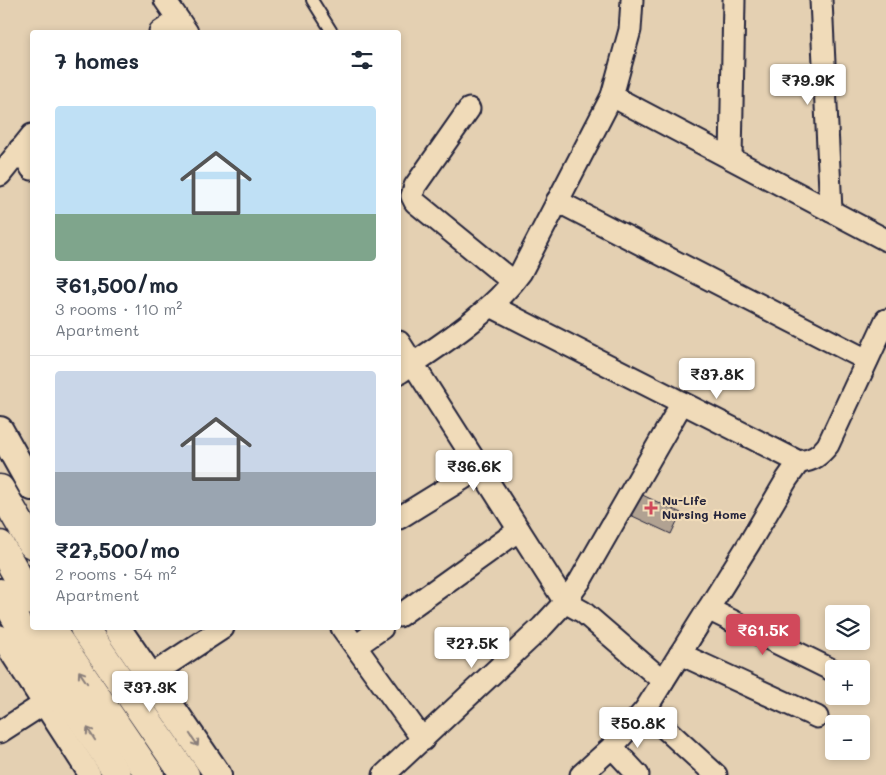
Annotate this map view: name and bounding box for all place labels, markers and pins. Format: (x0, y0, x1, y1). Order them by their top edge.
pin: ₹79.9K (767, 64, 849, 106)
pin: ₹37.8K (676, 358, 758, 400)
pin: ₹36.6K (433, 450, 515, 492)
place label: Nu-Life Nursing Home (662, 492, 746, 522)
marker: Nu-Life Nursing Home (644, 501, 658, 515)
pin: ₹61.5K (722, 614, 804, 656)
pin: ₹27.5K (431, 626, 513, 669)
pin: ₹37.3K (109, 670, 191, 713)
pin: ₹50.8K (597, 706, 679, 749)

